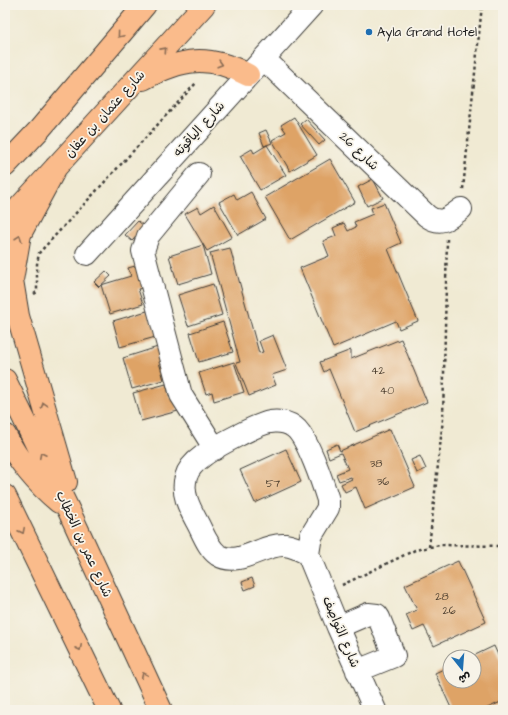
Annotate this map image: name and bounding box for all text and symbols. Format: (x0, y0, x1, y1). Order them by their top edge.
place label: Ayla Grand Hotel (377, 23, 477, 42)
marker: Ayla Grand Hotel (364, 27, 374, 37)
one-way arrow (117, 30, 124, 37)
one-way arrow (159, 47, 166, 54)
one-way arrow (217, 59, 224, 67)
street label: شارع عثمان بن عفان (61, 66, 149, 162)
street label: شارع الياقوته (169, 97, 229, 161)
street label: شارع 26 (335, 128, 383, 174)
one-way arrow (14, 235, 23, 242)
house number: 42 (371, 363, 386, 378)
house number: 40 (380, 383, 394, 398)
one-way arrow (40, 402, 49, 409)
one-way arrow (39, 452, 47, 460)
house number: 38 (370, 456, 382, 471)
house number: 36 (377, 474, 389, 489)
house number: 57 (266, 476, 281, 491)
street label: شارع عمر بن الخطاب (51, 488, 117, 600)
one-way arrow (17, 527, 25, 535)
house number: 28 (435, 589, 449, 604)
street label: شارع النَواصِف (318, 594, 364, 670)
house number: 26 (442, 603, 456, 618)
one-way arrow (74, 644, 82, 652)
north arrow (442, 649, 482, 689)
text: ش (457, 669, 473, 687)
one-way arrow (141, 671, 149, 679)

